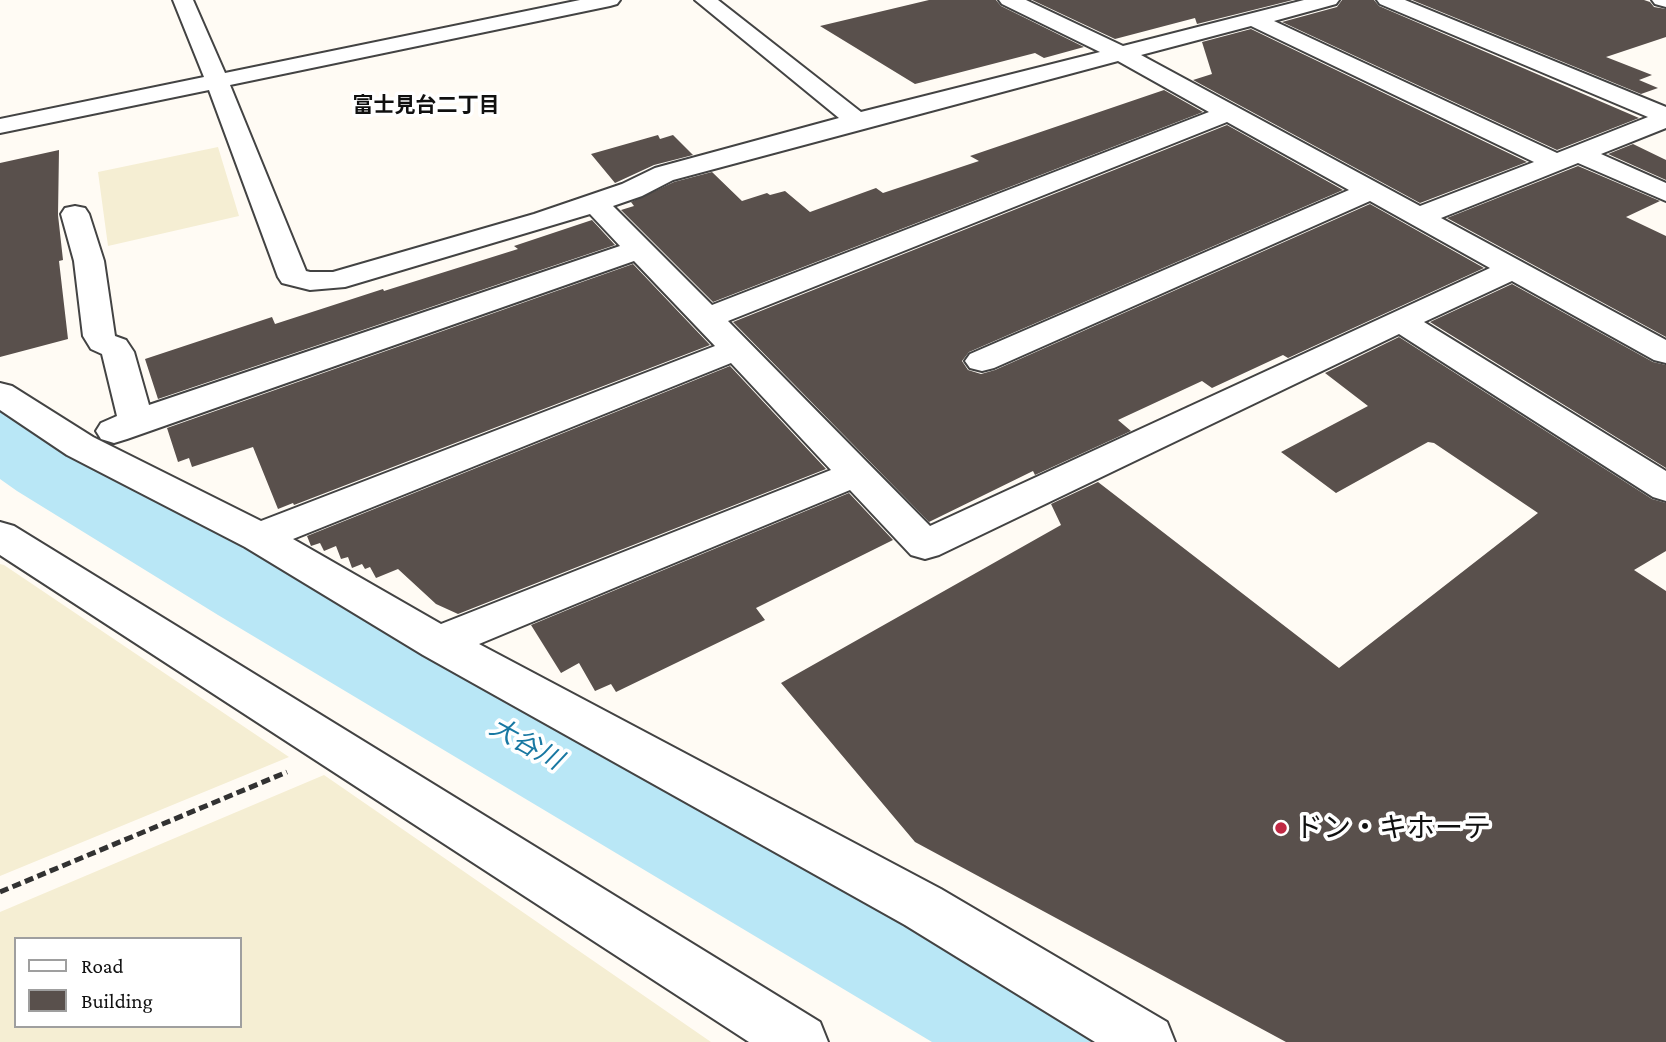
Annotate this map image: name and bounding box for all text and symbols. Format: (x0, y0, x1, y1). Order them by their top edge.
district label: 富士見台二丁目 (353, 93, 499, 119)
water label: 大谷川 (484, 711, 568, 777)
place label: ドン・キホーテ (1295, 811, 1491, 845)
marker: ドン・キホーテ (1273, 820, 1289, 836)
legend (14, 937, 242, 1028)
text: Road (81, 954, 124, 978)
text: Building (81, 989, 153, 1013)

